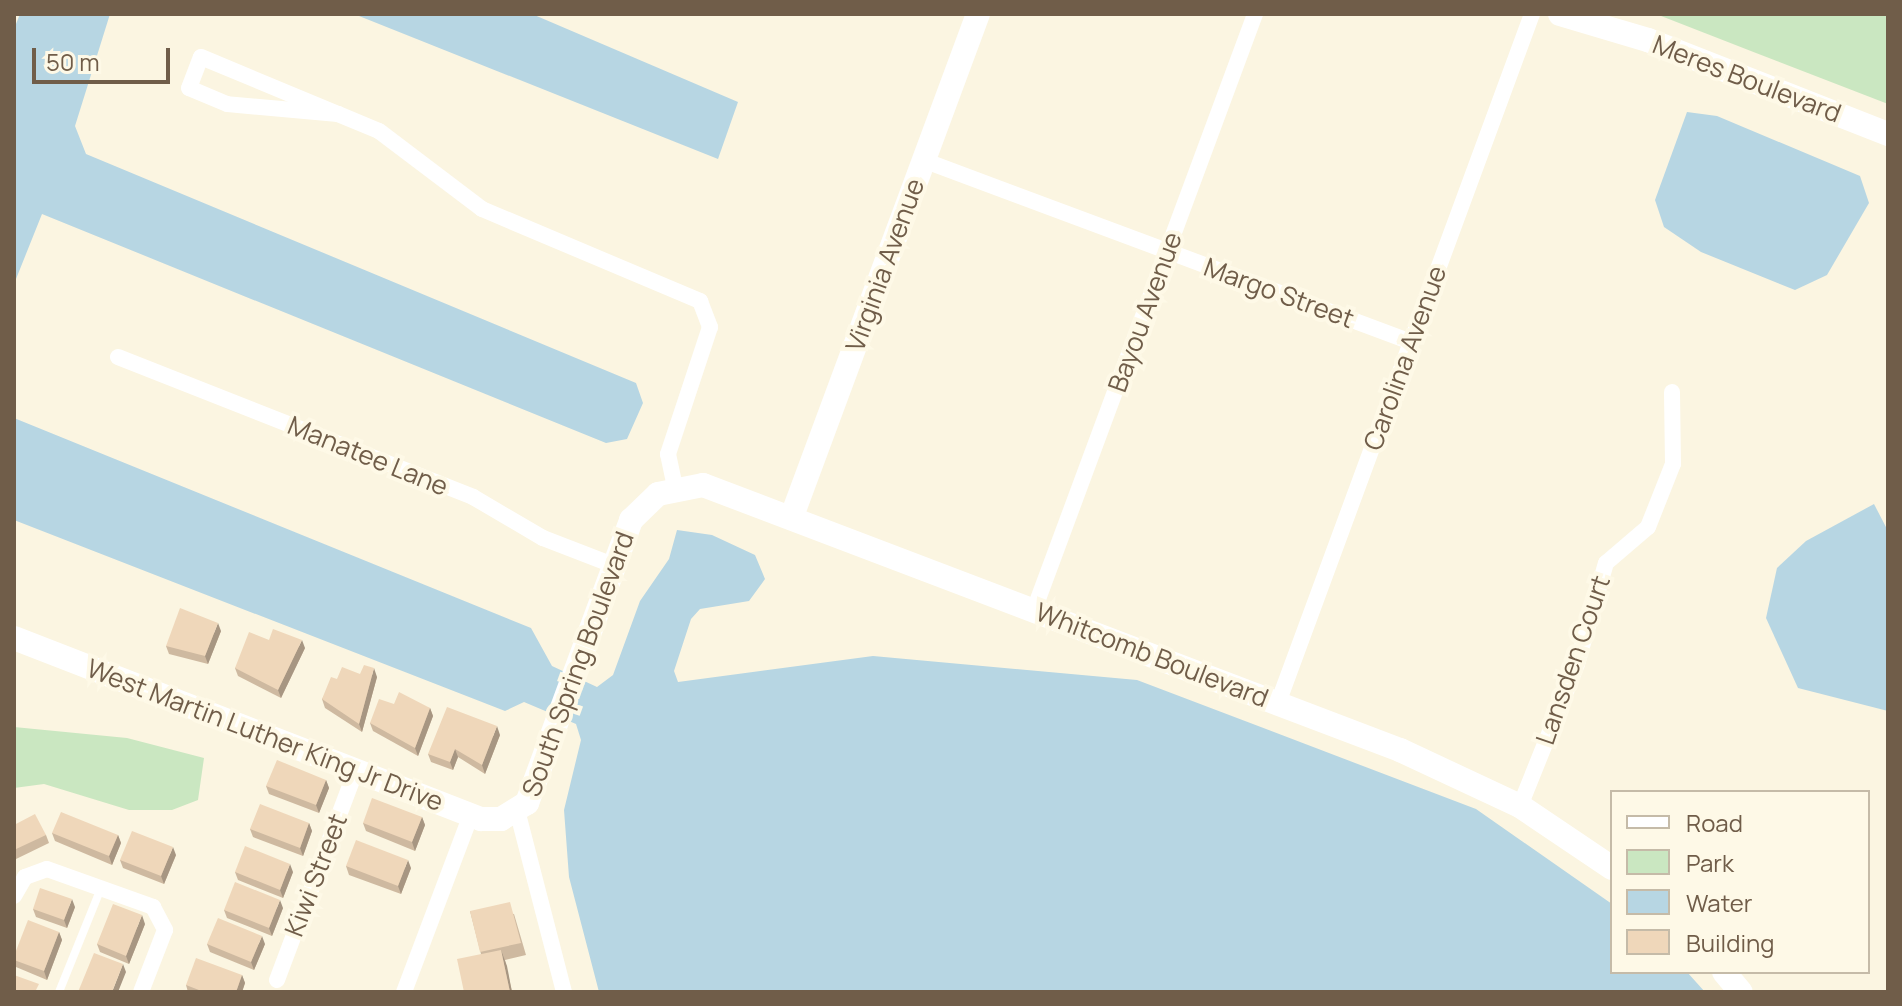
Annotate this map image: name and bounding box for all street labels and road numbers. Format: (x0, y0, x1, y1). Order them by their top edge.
street label: Meres Boulevard (1648, 29, 1846, 129)
street label: Virginia Avenue (839, 174, 931, 356)
street label: Bayou Avenue (1102, 228, 1188, 396)
street label: Margo Street (1200, 251, 1358, 335)
street label: Carolina Avenue (1357, 262, 1453, 454)
street label: Manatee Lane (283, 410, 453, 502)
street label: South Spring Boulevard (516, 527, 640, 801)
street label: Lansden Court (1529, 571, 1617, 749)
street label: Whitcomb Boulevard (1031, 596, 1273, 714)
street label: West Martin Luther King Jr Drive (82, 652, 448, 818)
street label: Kiwi Street (278, 809, 354, 941)

